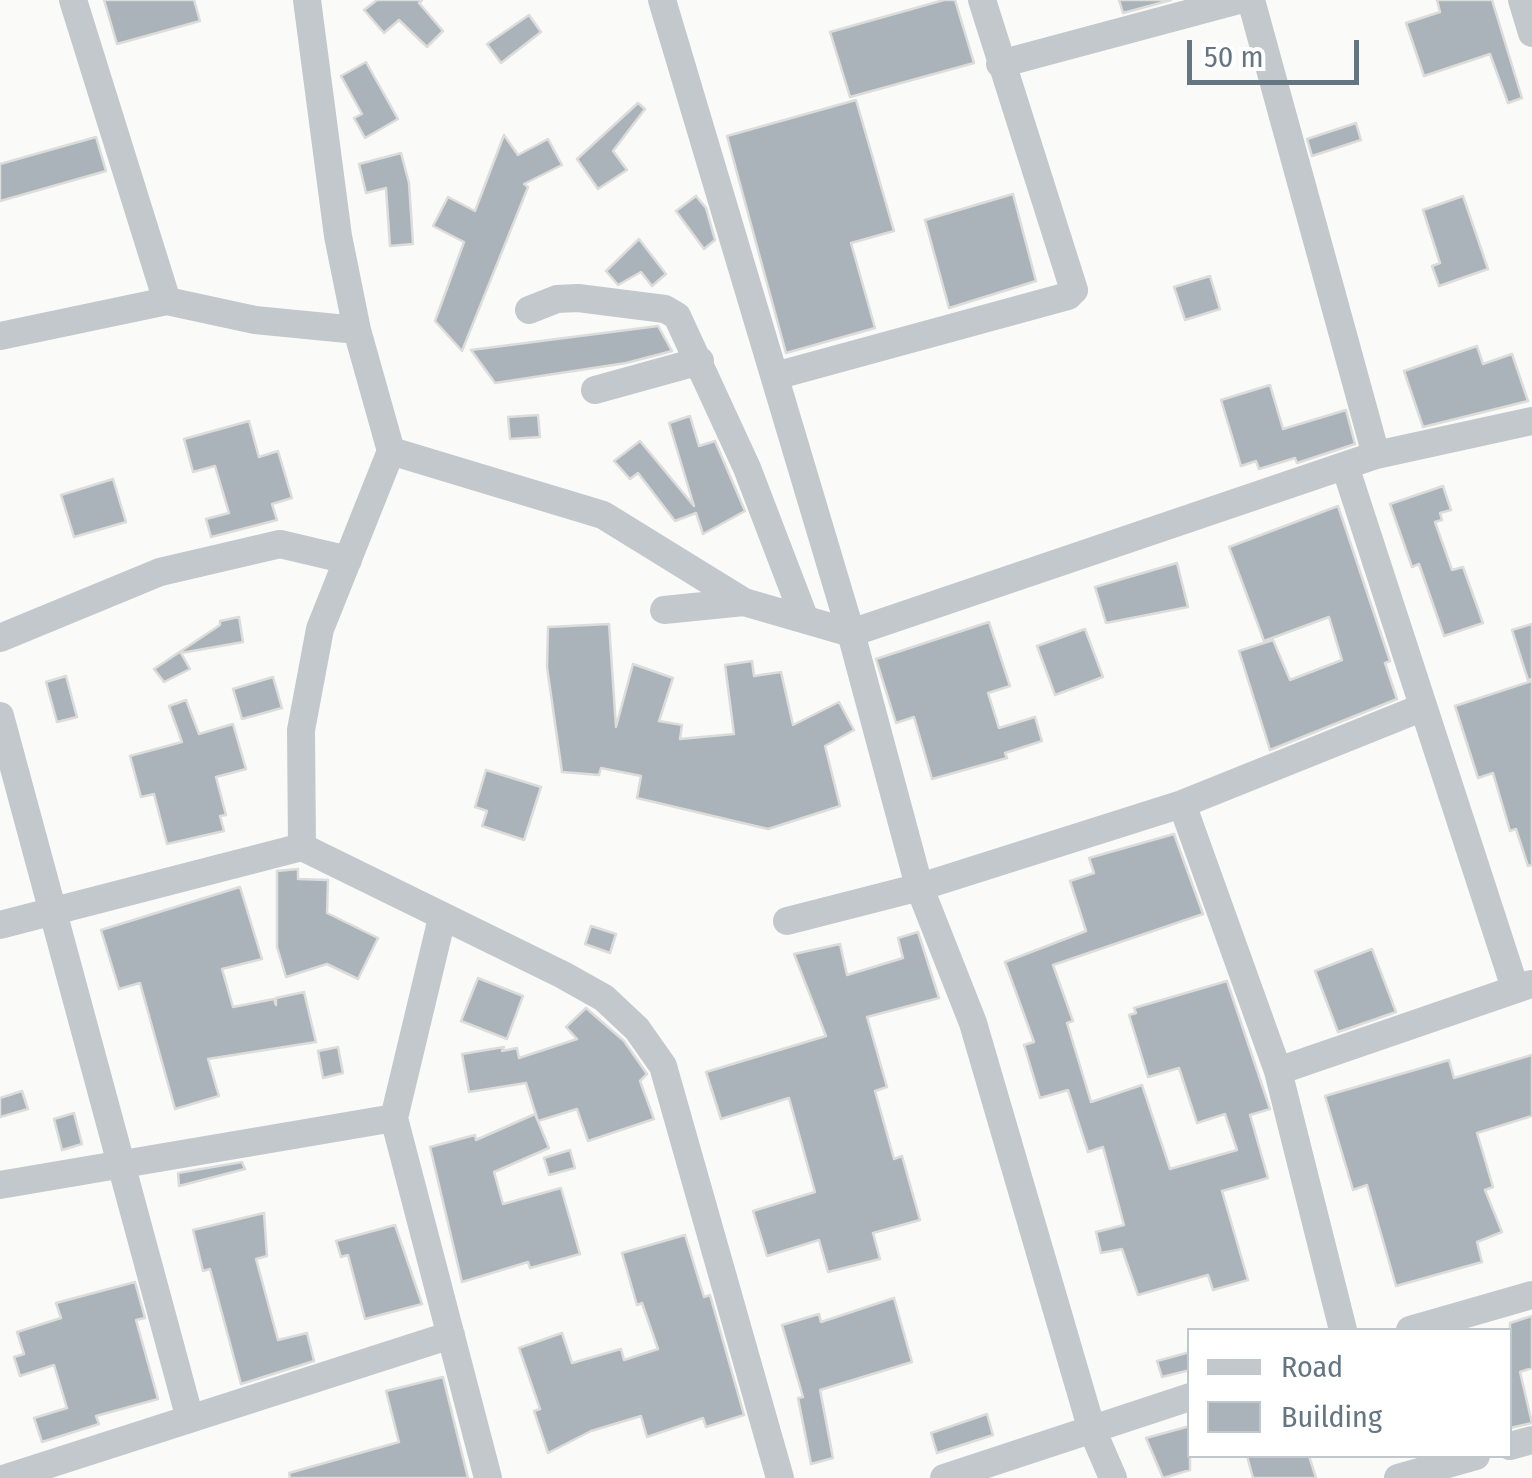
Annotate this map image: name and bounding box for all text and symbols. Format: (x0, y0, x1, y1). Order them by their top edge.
scale bar (1192, 20, 1364, 82)
text: 50 m (1204, 39, 1264, 75)
legend (1187, 1328, 1512, 1458)
text: Road (1281, 1349, 1343, 1385)
text: Building (1281, 1399, 1382, 1435)

